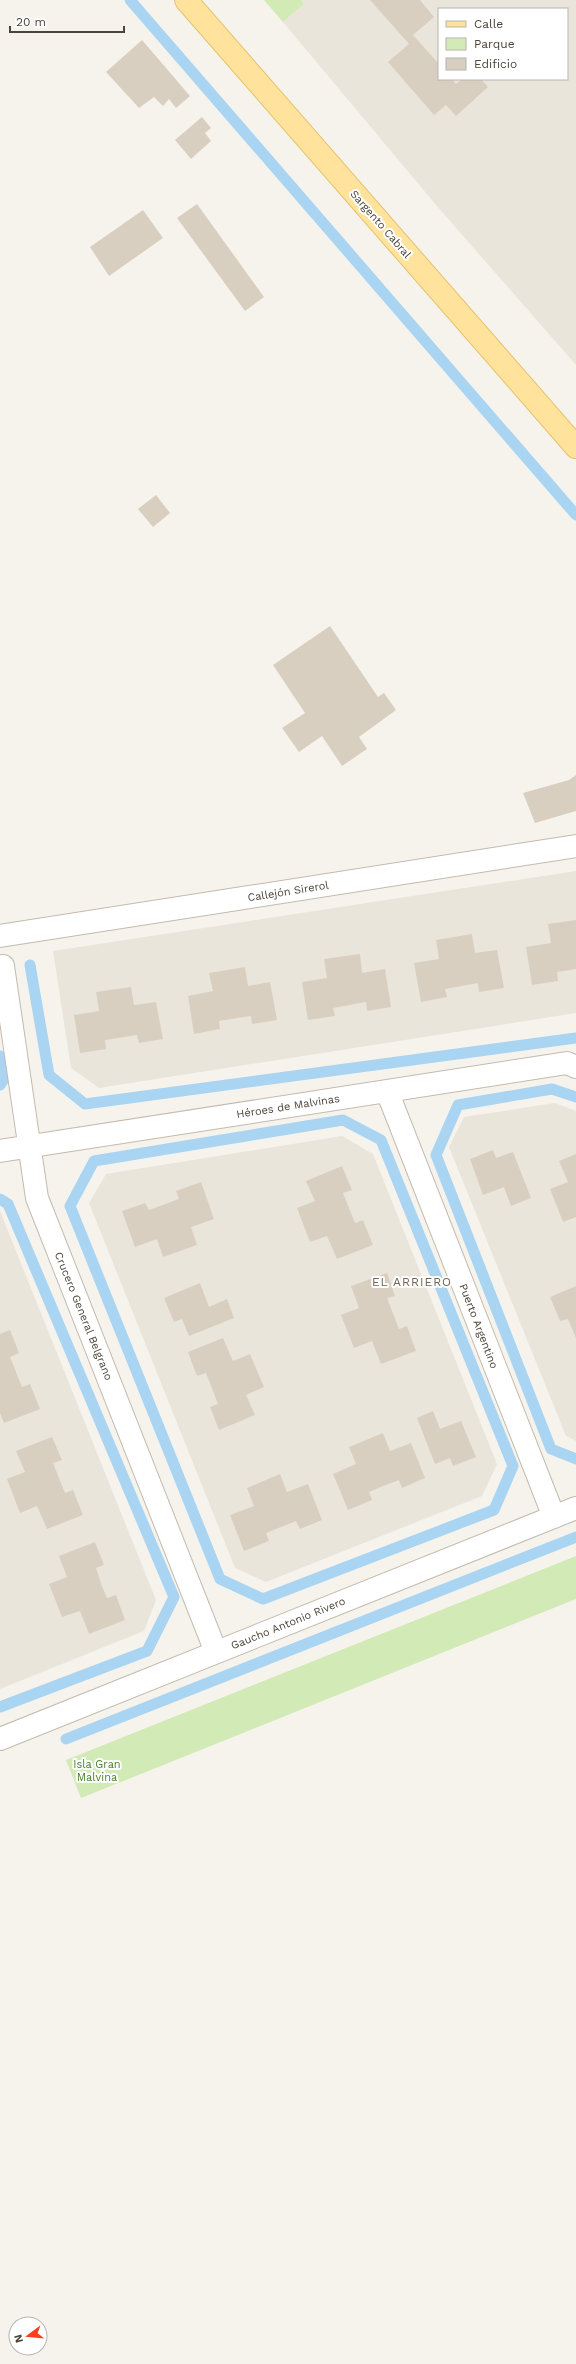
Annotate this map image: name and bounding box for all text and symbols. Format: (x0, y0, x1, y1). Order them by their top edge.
scale bar (10, 8, 124, 34)
legend (438, 8, 568, 80)
text: 20 m (16, 15, 46, 29)
text: Calle (474, 17, 503, 31)
text: Parque (474, 37, 515, 51)
text: Edificio (474, 57, 517, 71)
street label: Sargento Cabral (348, 188, 414, 261)
street label: Callejón Sirerol (247, 879, 330, 904)
street label: Héroes de Malvinas (236, 1092, 341, 1121)
street label: Crucero General Belgrano (52, 1250, 115, 1382)
district label: EL ARRIERO (372, 1275, 452, 1289)
street label: Puerto Argentino (456, 1282, 501, 1370)
street label: Gaucho Antonio Rivero (229, 1595, 347, 1652)
park label: Isla Gran Malvina (73, 1758, 121, 1784)
north arrow (8, 2316, 48, 2356)
text: N (11, 2333, 26, 2344)

